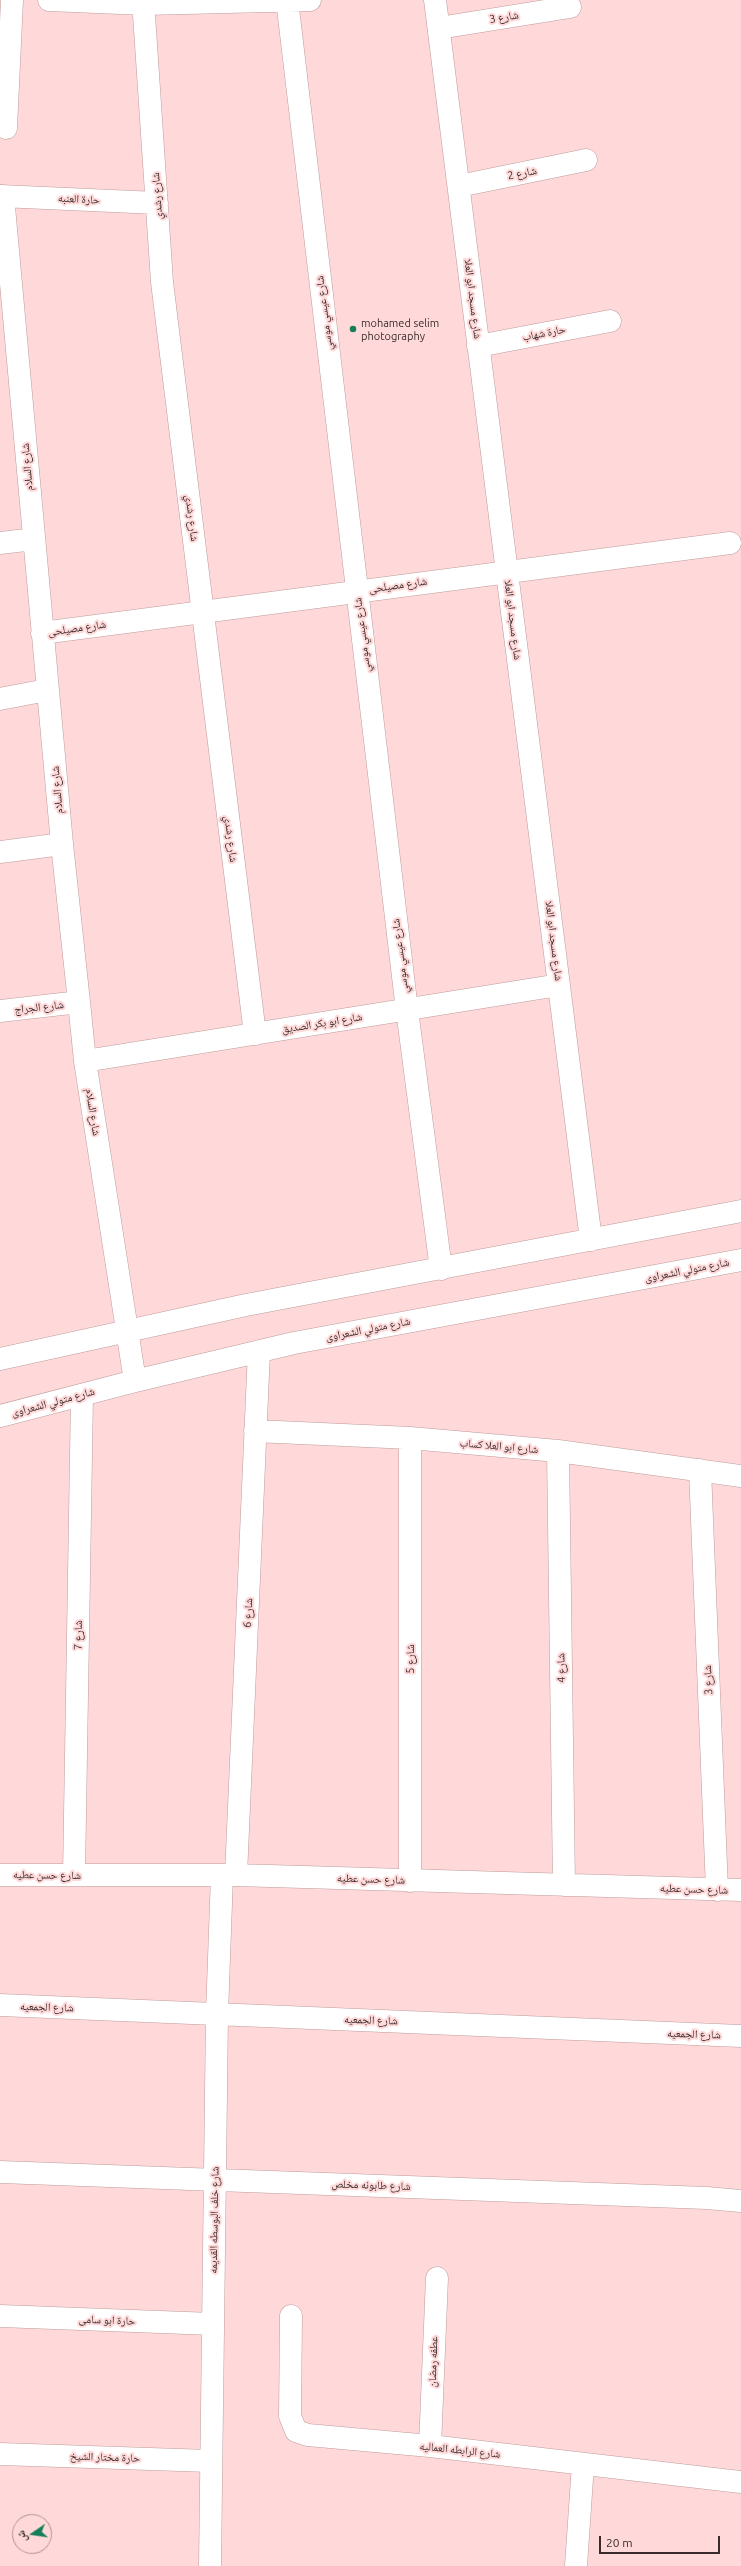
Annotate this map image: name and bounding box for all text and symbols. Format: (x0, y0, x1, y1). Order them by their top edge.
street label: شارع 3 (488, 8, 520, 26)
street label: شارع 2 (506, 164, 538, 182)
street label: شارع رشدي (149, 172, 165, 220)
street label: حارة العنبه (58, 191, 100, 207)
street label: شارع مسجد ابو العلا (462, 258, 484, 340)
street label: شارع عيسي موسي (313, 275, 335, 351)
place label: mohamed selim photography (361, 316, 439, 342)
street label: حارة شهاب (521, 322, 567, 344)
marker: mohamed selim photography (348, 324, 358, 334)
street label: شارع السلام (18, 443, 36, 491)
street label: شارع رشدي (183, 494, 201, 542)
street label: شارع مصيلحى (368, 574, 428, 596)
street label: شارع مسجد ابو العلا (502, 579, 524, 661)
street label: شارع عيسي موسي (351, 597, 373, 673)
street label: شارع مصيلحى (47, 617, 107, 639)
street label: شارع السلام (48, 766, 66, 814)
street label: شارع رشدي (222, 815, 240, 863)
street label: شارع مسجد ابو العلا (543, 900, 565, 982)
street label: شارع عيسي موسي (389, 918, 411, 994)
street label: شارع الجراج (14, 998, 64, 1016)
street label: شارع ابو بكر الصديق (281, 1010, 363, 1036)
street label: شارع السلام (83, 1087, 103, 1137)
street label: شارع متولي الشعراوى (644, 1255, 730, 1285)
street label: شارع متولي الشعراوى (325, 1314, 411, 1344)
street label: شارع متولي الشعراوى (10, 1385, 96, 1419)
street label: شارع ابو العلا كساب (459, 1436, 539, 1456)
street label: شارع 6 (241, 1598, 255, 1628)
street label: شارع 7 (71, 1620, 85, 1650)
street label: شارع 5 (403, 1644, 417, 1674)
street label: شارع 4 (554, 1653, 568, 1683)
street label: شارع 3 (701, 1665, 715, 1695)
street label: شارع حسن عطيه (13, 1868, 81, 1882)
street label: شارع حسن عطيه (337, 1871, 405, 1887)
street label: شارع حسن عطيه (660, 1881, 728, 1897)
street label: شارع الجمعيه (20, 1999, 74, 2015)
street label: شارع الجمعيه (344, 2012, 398, 2028)
street label: شارع الجمعيه (667, 2026, 721, 2042)
street label: شارع خلف البوسطه القديمه (206, 2166, 222, 2274)
street label: شارع طابونه مخلص (331, 2177, 411, 2193)
street label: حارة ابو سامى (78, 2312, 136, 2328)
street label: عطفه رمضان (426, 2336, 440, 2388)
street label: شارع الرابطه العماليه (419, 2439, 501, 2461)
street label: حارة مختار الشيخ (70, 2449, 140, 2465)
north arrow (12, 2514, 52, 2554)
scale bar (601, 2528, 722, 2554)
text: ش (14, 2529, 28, 2544)
text: 20 m (606, 2536, 633, 2549)

